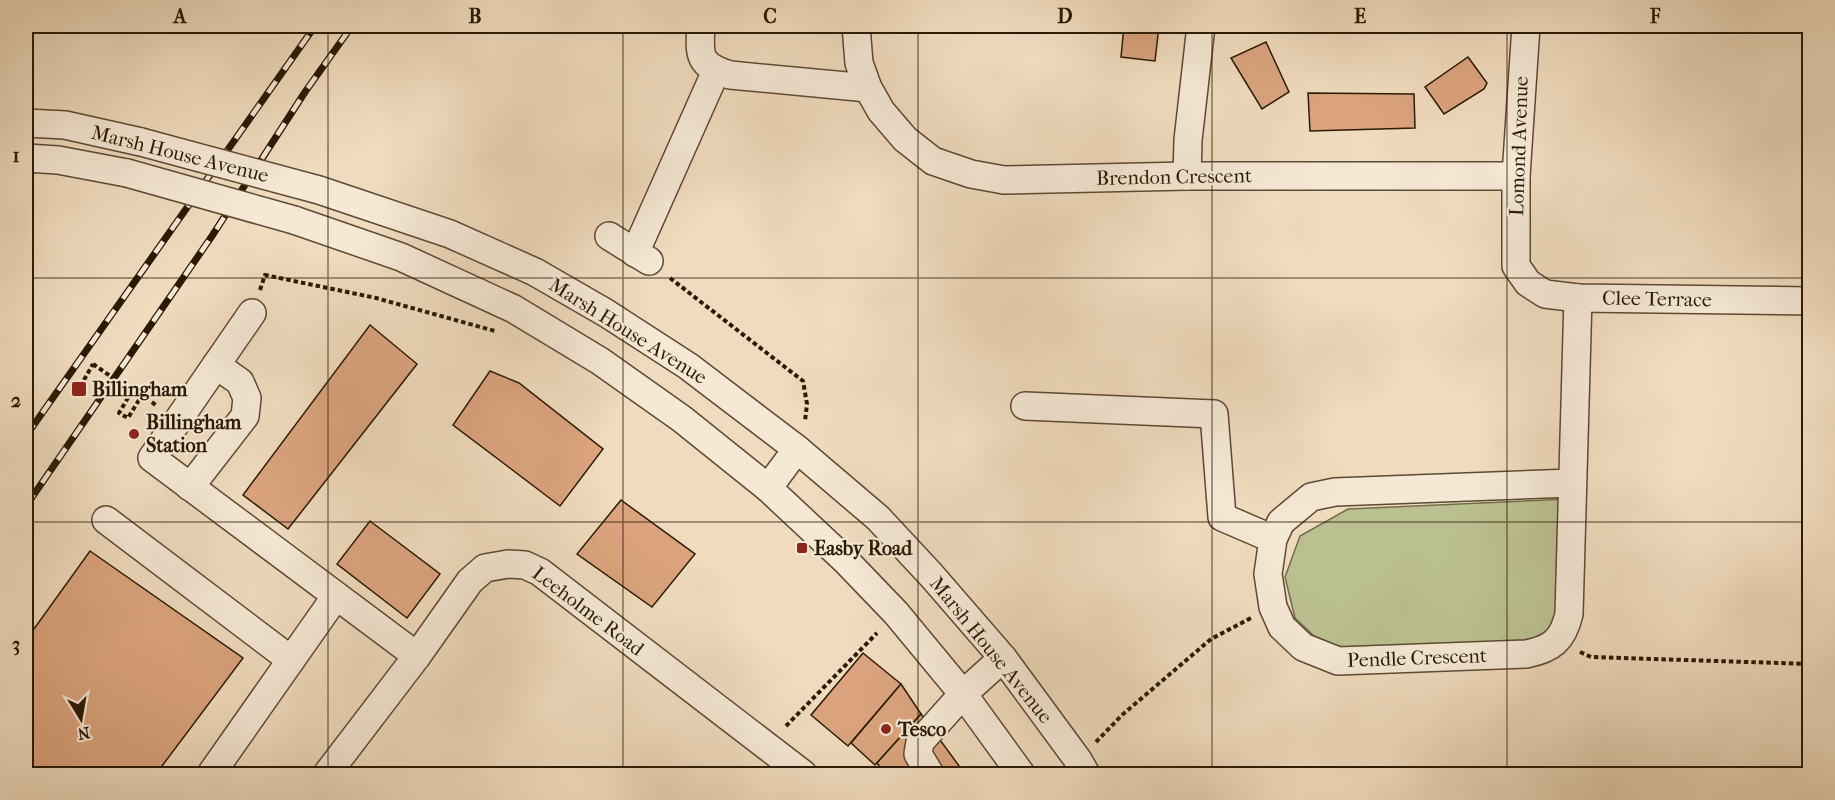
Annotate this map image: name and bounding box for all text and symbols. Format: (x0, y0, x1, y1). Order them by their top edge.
text: A (172, 5, 188, 28)
text: B (468, 5, 482, 28)
text: C (763, 5, 777, 28)
text: D (1057, 5, 1073, 28)
text: E (1354, 5, 1366, 28)
text: F (1649, 5, 1661, 28)
street label: Lomond Avenue (1505, 76, 1533, 216)
street label: Marsh House Avenue (89, 121, 271, 187)
text: 1 (12, 144, 20, 167)
street label: Brendon Crescent (1096, 164, 1252, 190)
street label: Marsh House Avenue (545, 273, 711, 389)
street label: Clee Terrace (1602, 287, 1712, 311)
place label: Billingham (92, 378, 188, 401)
marker: Billingham (70, 380, 88, 398)
text: 2 (11, 389, 21, 412)
place label: Billingham Station (146, 411, 242, 457)
marker: Billingham Station (127, 427, 141, 441)
place label: Easby Road (814, 537, 913, 560)
marker: Easby Road (795, 541, 809, 555)
street label: Leeholme Road (528, 562, 649, 661)
street label: Marsh House Avenue (925, 572, 1057, 728)
text: 3 (12, 633, 20, 656)
street label: Pendle Crescent (1347, 644, 1487, 672)
north arrow (51, 689, 111, 749)
place label: Tesco (897, 718, 946, 741)
marker: Tesco (879, 722, 893, 736)
text: N (75, 723, 92, 744)

